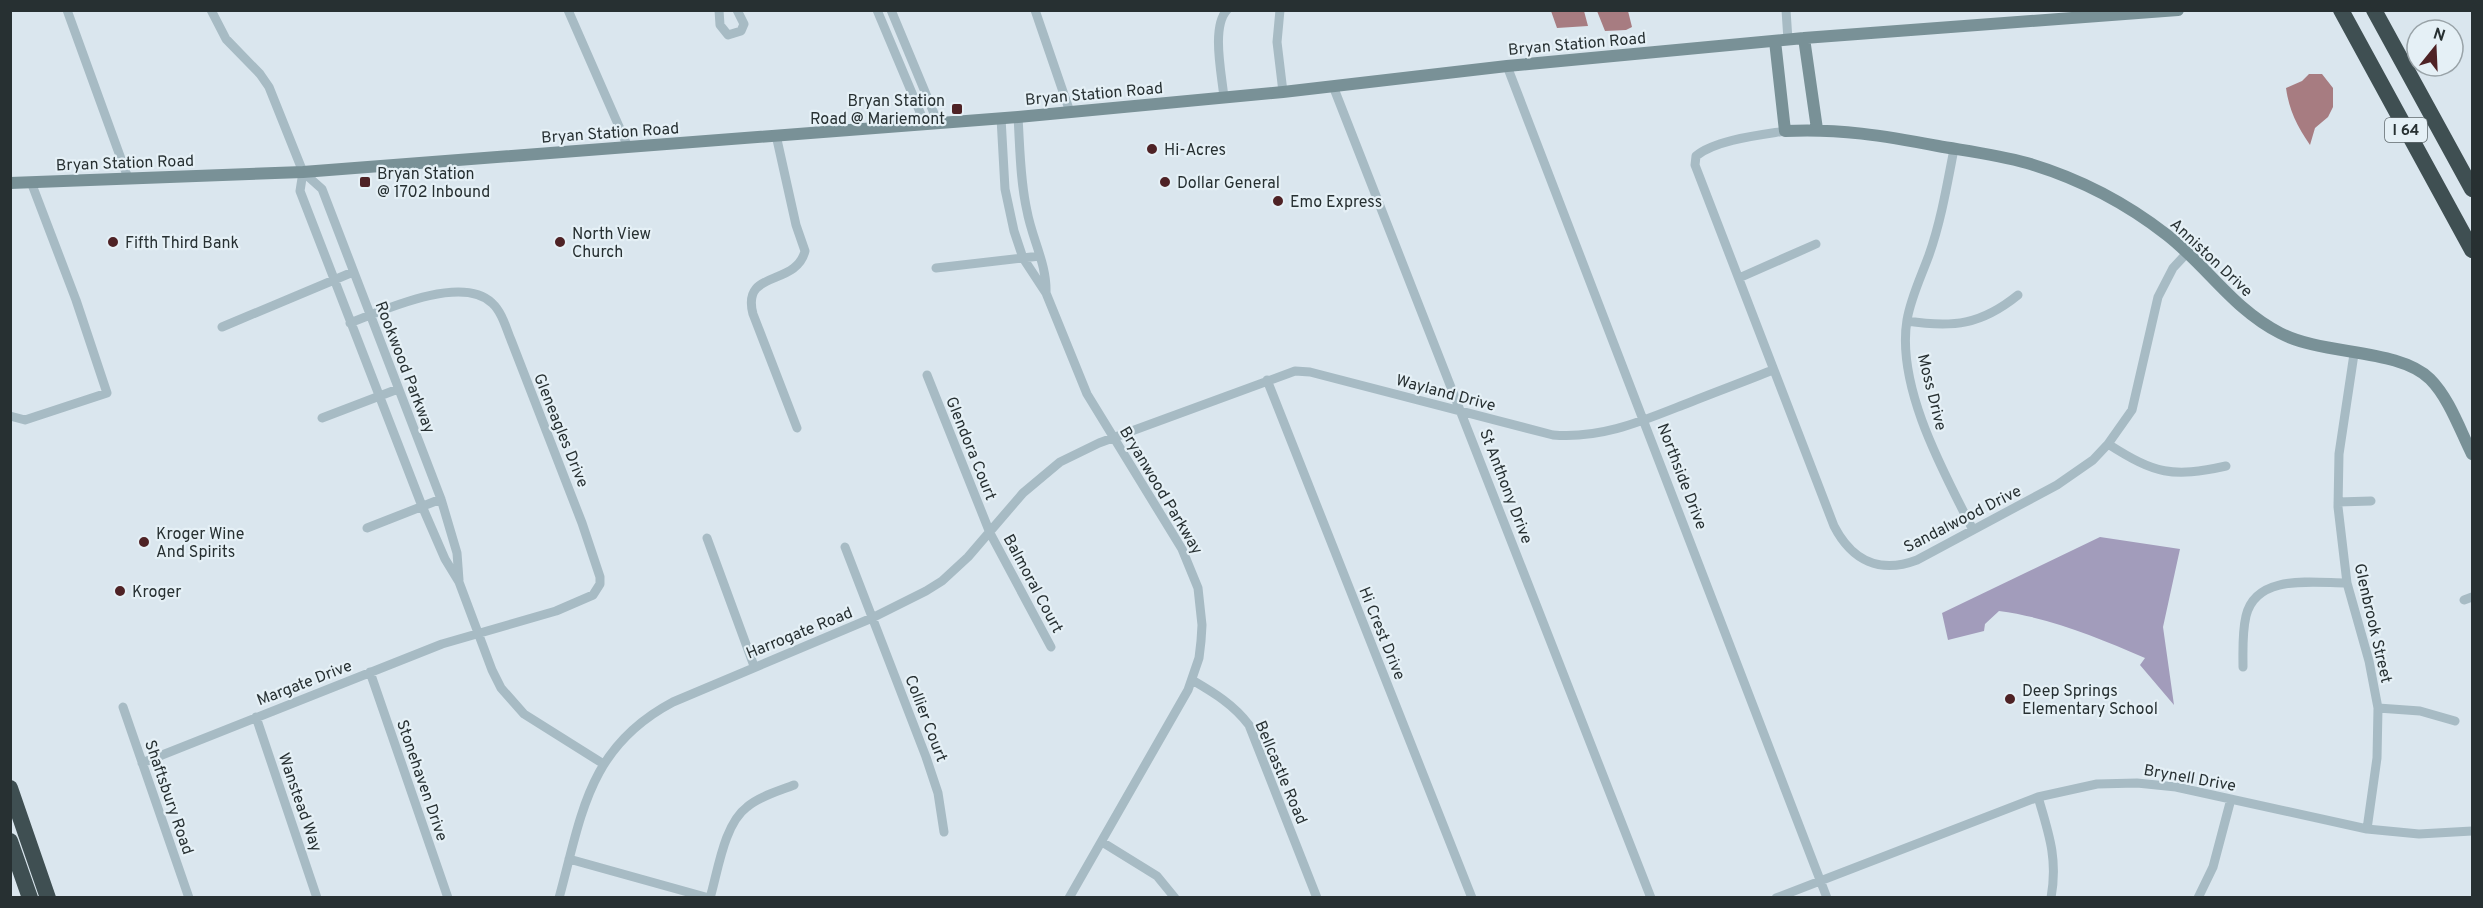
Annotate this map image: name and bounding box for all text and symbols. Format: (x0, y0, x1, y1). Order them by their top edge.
north arrow (2405, 18, 2465, 78)
text: N (2430, 24, 2448, 47)
street label: Bryan Station Road (1507, 29, 1647, 61)
street label: Bryan Station Road (1024, 79, 1164, 111)
place label: Bryan Station Road @ Mariemont (810, 92, 945, 130)
marker: Bryan Station Road @ Mariemont (950, 102, 964, 116)
road number: I 64 (2385, 118, 2427, 142)
street label: Bryan Station Road (540, 119, 680, 149)
place label: Hi-Acres (1164, 141, 1226, 161)
marker: Hi-Acres (1145, 142, 1159, 156)
street label: Bryan Station Road (56, 152, 195, 176)
place label: Bryan Station @ 1702 Inbound (377, 165, 490, 203)
place label: Dollar General (1177, 174, 1280, 194)
marker: Bryan Station @ 1702 Inbound (358, 175, 372, 189)
marker: Dollar General (1158, 175, 1172, 189)
place label: Emo Express (1290, 193, 1382, 213)
marker: Emo Express (1271, 194, 1285, 208)
street label: Anniston Drive (2165, 215, 2256, 302)
place label: North View Church (572, 225, 651, 263)
place label: Fifth Third Bank (125, 234, 239, 254)
marker: Fifth Third Bank (106, 235, 120, 249)
marker: North View Church (553, 235, 567, 249)
street label: Rookwood Parkway (370, 299, 439, 437)
street label: Moss Drive (1912, 352, 1950, 433)
street label: Gleneagles Drive (528, 371, 592, 491)
street label: Wayland Drive (1393, 371, 1498, 417)
street label: Glendora Court (940, 394, 1000, 504)
street label: Northside Drive (1652, 421, 1711, 533)
street label: Bryanwood Parkway (1114, 423, 1206, 559)
street label: St Anthony Drive (1474, 427, 1536, 547)
street label: Sandalwood Drive (1901, 482, 2025, 558)
place label: Kroger Wine And Spirits (156, 525, 244, 563)
street label: Balmoral Court (998, 531, 1067, 637)
marker: Kroger Wine And Spirits (137, 535, 151, 549)
street label: Glenbrook Street (2349, 562, 2396, 685)
place label: Kroger (132, 583, 182, 603)
marker: Kroger (113, 584, 127, 598)
street label: Hi Crest Drive (1353, 584, 1409, 683)
street label: Harrogate Road (744, 603, 856, 664)
street label: Margate Drive (254, 657, 355, 711)
street label: Collier Court (899, 672, 951, 765)
place label: Deep Springs Elementary School (2022, 682, 2158, 720)
marker: Deep Springs Elementary School (2003, 692, 2017, 706)
street label: Stonehaven Drive (391, 717, 451, 844)
street label: Bellcastle Road (1249, 718, 1311, 828)
street label: Shaftsbury Road (139, 738, 197, 857)
street label: Wanstead Way (273, 751, 325, 855)
street label: Brynell Drive (2142, 761, 2237, 797)

